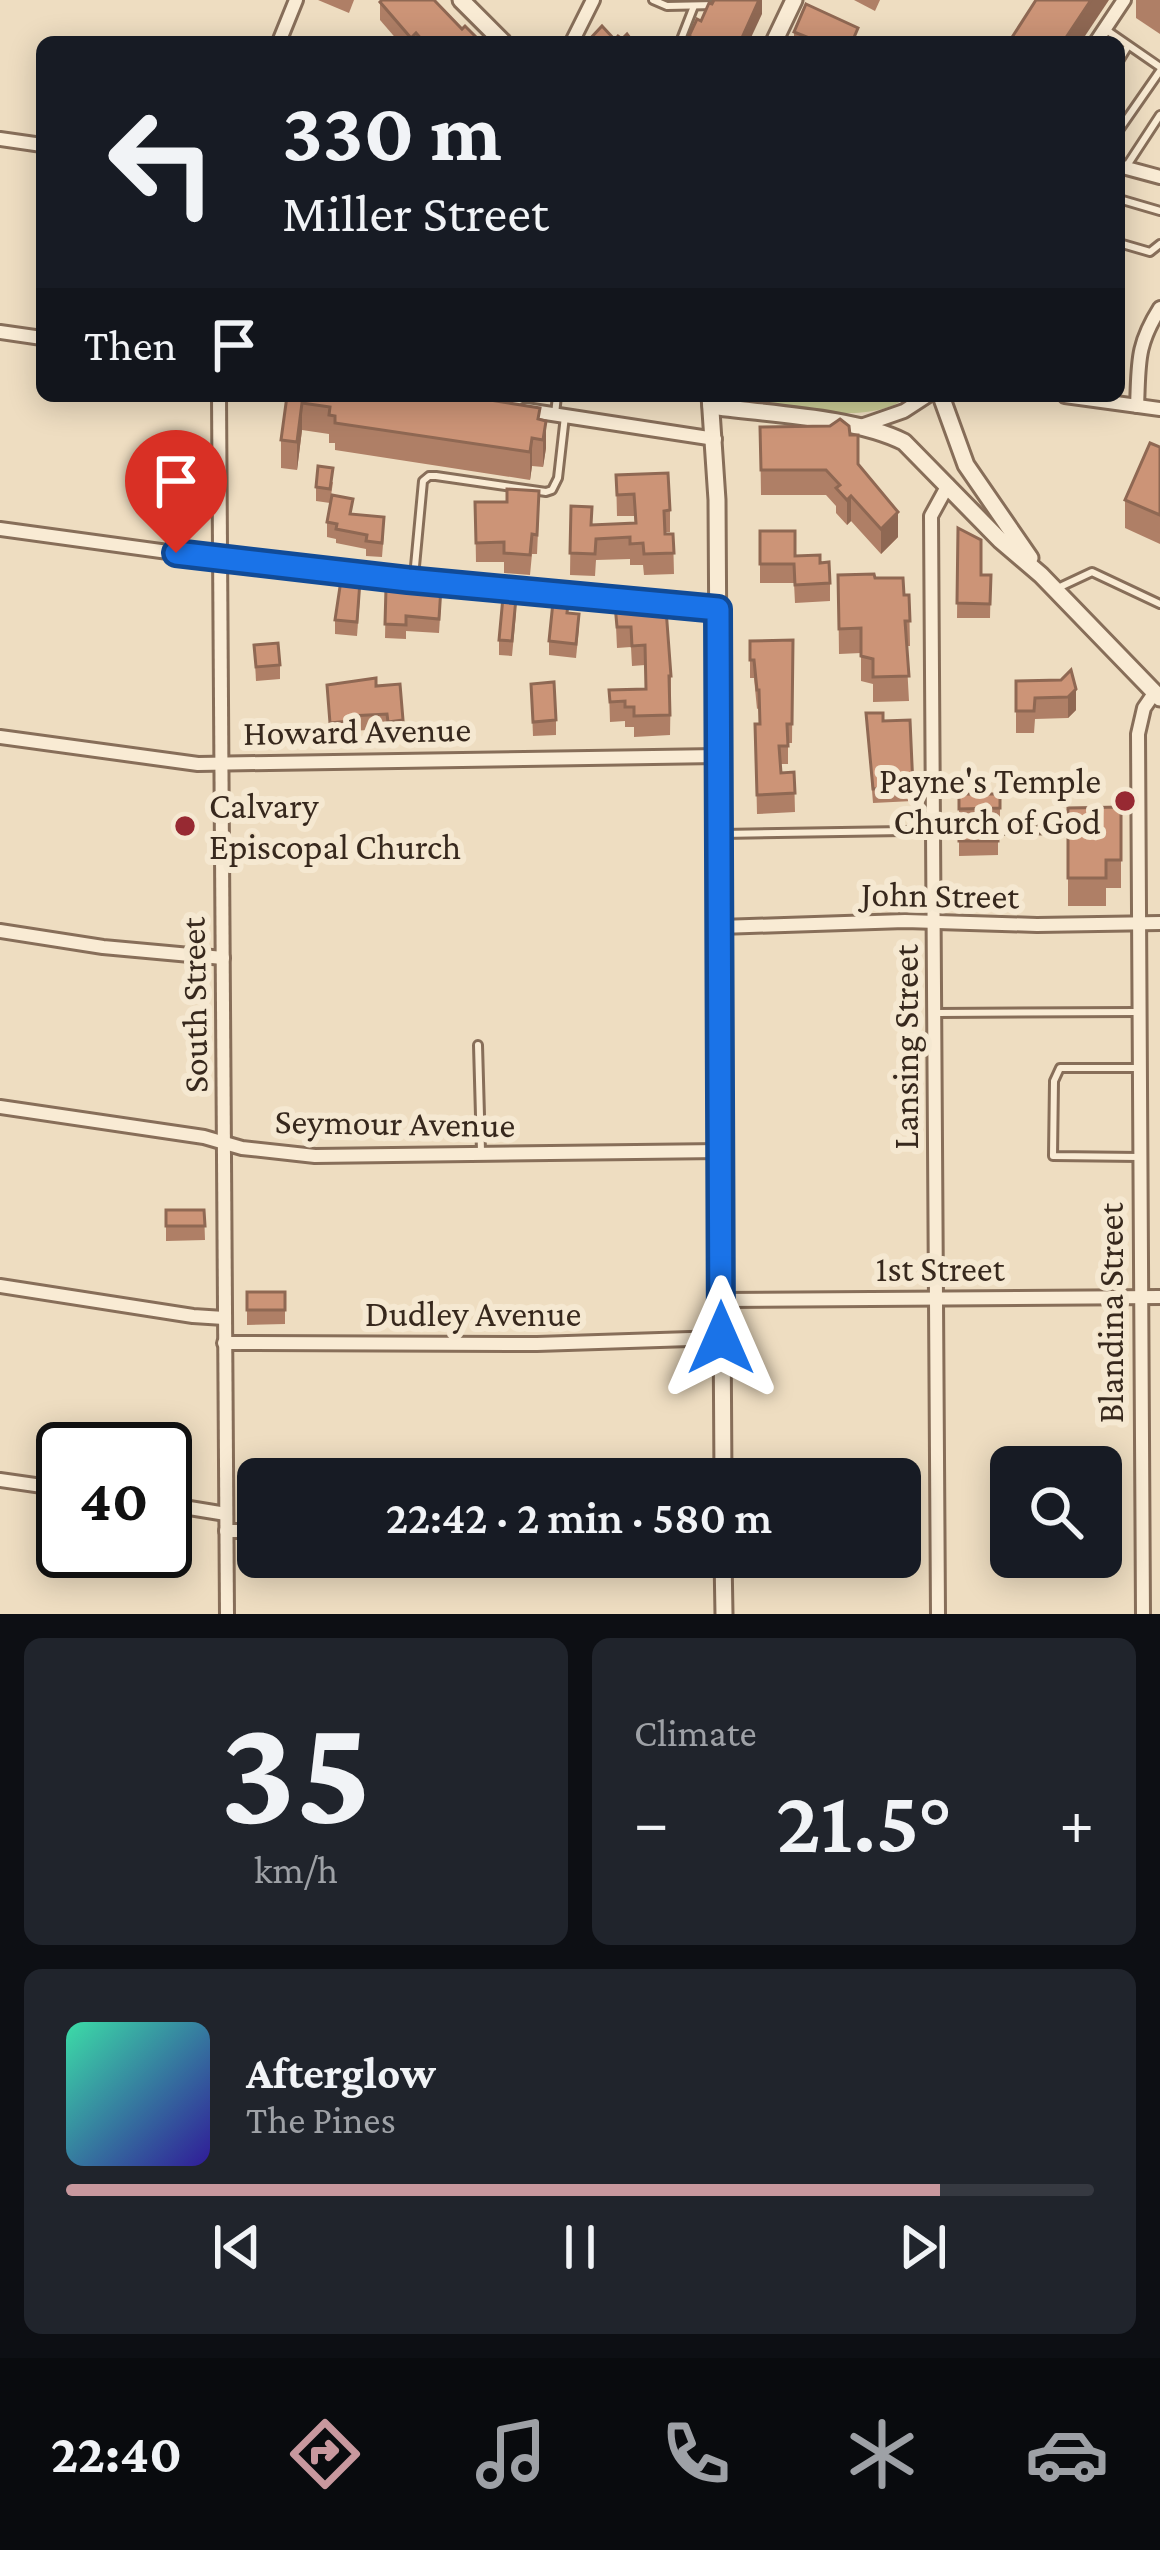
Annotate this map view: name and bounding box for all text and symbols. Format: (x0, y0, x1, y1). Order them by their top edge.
icon: left (84, 84, 240, 240)
text: 330 m (282, 85, 502, 178)
text: Miller Street (282, 183, 549, 243)
icon: arrive (201, 312, 267, 378)
text: Then (84, 320, 177, 370)
pin (125, 430, 227, 553)
icon: arrive (143, 448, 209, 514)
street label: Howard Avenue (243, 709, 471, 753)
place label: Payne's Temple Church of God (879, 761, 1101, 842)
place label: Calvary Episcopal Church (209, 786, 461, 867)
marker: Payne's Temple Church of God (1112, 788, 1138, 814)
marker: Calvary Episcopal Church (172, 813, 198, 839)
street label: John Street (858, 874, 1021, 916)
street label: South Street (172, 916, 216, 1093)
street label: Lansing Street (886, 943, 926, 1150)
street label: Seymour Avenue (274, 1101, 516, 1145)
street label: Blandina Street (1091, 1202, 1131, 1423)
street label: 1st Street (875, 1249, 1006, 1289)
position arrow (658, 1275, 784, 1401)
street label: Dudley Avenue (365, 1294, 581, 1334)
speed limit sign: 40 (36, 1422, 192, 1578)
map controls (990, 1446, 1122, 1578)
button: search (990, 1446, 1122, 1578)
text: 22:42 · 2 min · 580 m (386, 1493, 772, 1543)
text: 35 (220, 1683, 372, 1857)
text: Climate (634, 1711, 757, 1754)
text: 21.5° (776, 1771, 952, 1871)
text: − (634, 1785, 669, 1858)
text: + (1059, 1785, 1094, 1858)
text: km/h (254, 1848, 338, 1891)
text: Afterglow (246, 2048, 436, 2098)
text: The Pines (246, 2098, 396, 2141)
icon: previous (204, 2214, 270, 2280)
icon: pause (547, 2214, 613, 2280)
icon: next (890, 2214, 956, 2280)
icon: directions (283, 2412, 367, 2496)
icon: music (469, 2412, 553, 2496)
icon: phone (654, 2412, 738, 2496)
icon: climate (840, 2412, 924, 2496)
icon: car (1025, 2412, 1109, 2496)
text: 22:40 (51, 2424, 182, 2484)

